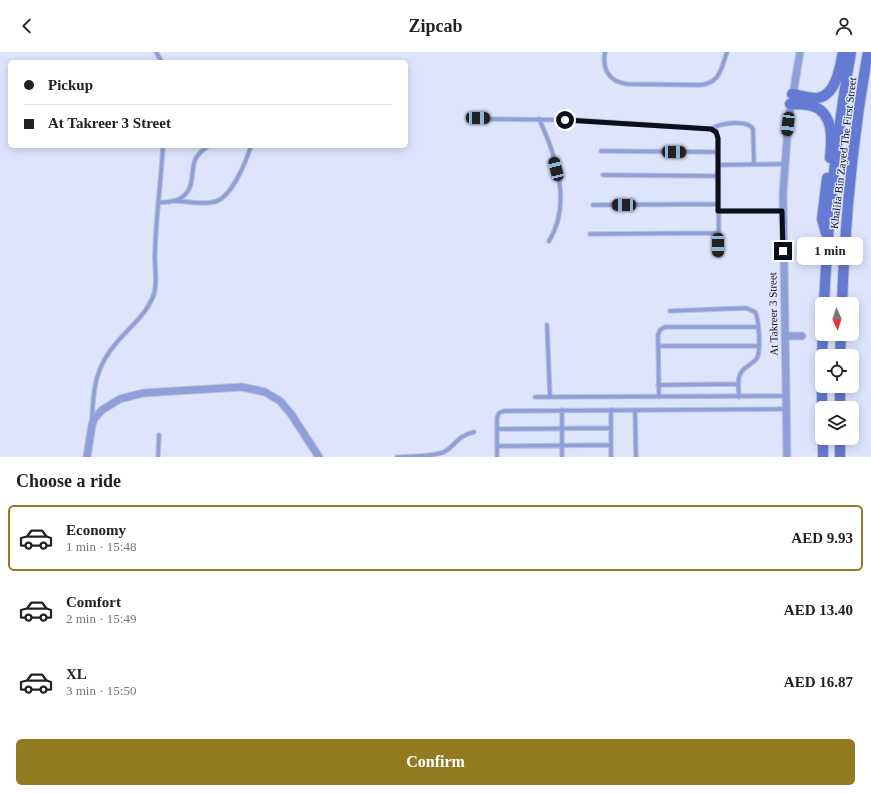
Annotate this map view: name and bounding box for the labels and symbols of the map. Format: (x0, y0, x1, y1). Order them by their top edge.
street label: Khalifa Bin Zayed The First Street (828, 76, 858, 230)
route start (556, 111, 574, 129)
car (781, 111, 795, 137)
car (466, 112, 490, 124)
car (662, 146, 686, 158)
car (547, 156, 565, 182)
car (612, 199, 636, 211)
car (712, 233, 724, 257)
callout: 1 min (797, 237, 863, 265)
route end (774, 242, 792, 260)
street label: At Takreer 3 Street (766, 272, 780, 356)
north arrow (815, 297, 859, 341)

